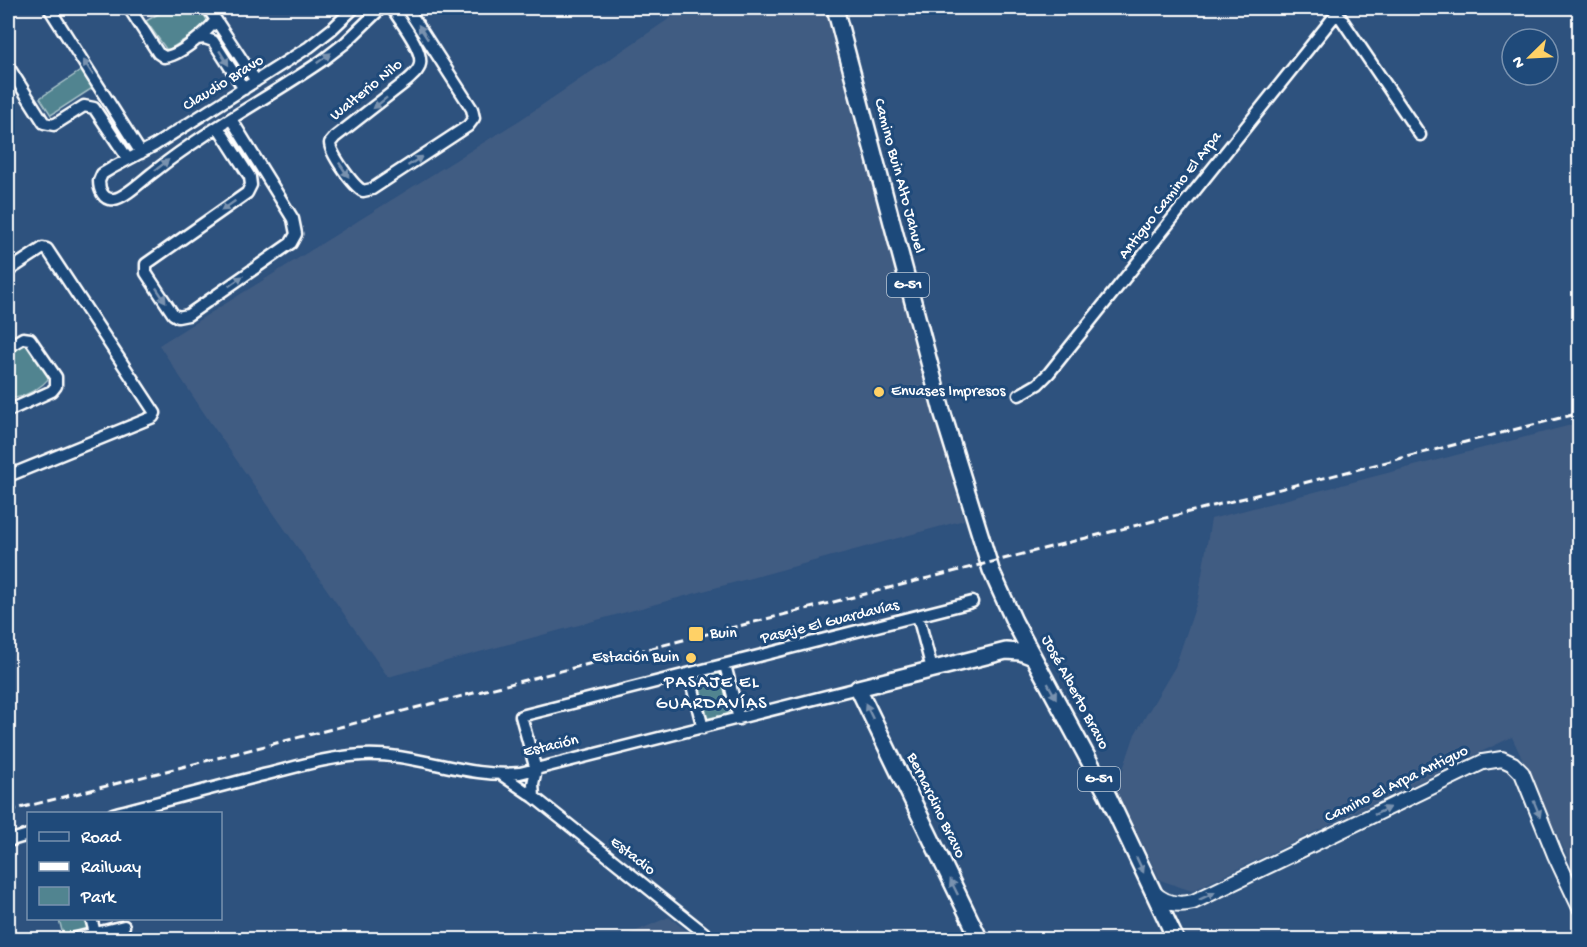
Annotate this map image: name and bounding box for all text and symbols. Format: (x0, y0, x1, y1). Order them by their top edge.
one-way arrow (417, 25, 429, 41)
north arrow (1500, 27, 1560, 87)
one-way arrow (218, 50, 229, 66)
street label: Claudio Bravo (180, 52, 268, 116)
one-way arrow (316, 52, 332, 64)
text: N (1508, 53, 1530, 70)
street label: Walterio Nilo (327, 56, 407, 126)
one-way arrow (83, 59, 94, 76)
one-way arrow (372, 96, 388, 109)
street label: Camino Buin Alto Jahuel (868, 97, 928, 255)
street label: Antiguo Camino El Arpa (1115, 127, 1227, 264)
one-way arrow (407, 155, 423, 167)
one-way arrow (154, 160, 169, 172)
one-way arrow (338, 162, 349, 178)
one-way arrow (220, 200, 236, 212)
road number: G-51 (887, 273, 929, 297)
one-way arrow (227, 275, 243, 287)
one-way arrow (155, 287, 166, 303)
place label: Envases Impresos (891, 383, 1007, 402)
marker: Envases Impresos (872, 385, 886, 399)
street label: Pasaje El Guardavías (758, 596, 902, 650)
marker: Buin (687, 625, 705, 643)
place label: Buin (709, 625, 737, 644)
street label: José Alberto Bravo (1036, 633, 1112, 753)
place label: Estación Buin (592, 649, 679, 668)
marker: Estación Buin (684, 651, 698, 665)
district label: PASAJE EL GUARDAVÍAS (656, 673, 768, 715)
one-way arrow (1047, 683, 1057, 700)
one-way arrow (865, 703, 874, 720)
street label: Estación (522, 731, 581, 763)
street label: Camino El Arpa Antiguo (1322, 742, 1472, 828)
street label: Bernardino Bravo (901, 749, 969, 862)
road number: G-51 (1078, 767, 1120, 791)
one-way arrow (1533, 800, 1542, 818)
one-way arrow (1374, 806, 1391, 815)
legend (27, 812, 222, 920)
text: Road (81, 828, 122, 849)
street label: Estadio (605, 833, 659, 881)
one-way arrow (1136, 857, 1145, 874)
text: Railway (81, 858, 141, 879)
one-way arrow (950, 878, 959, 895)
text: Park (80, 888, 117, 909)
one-way arrow (1198, 891, 1215, 900)

